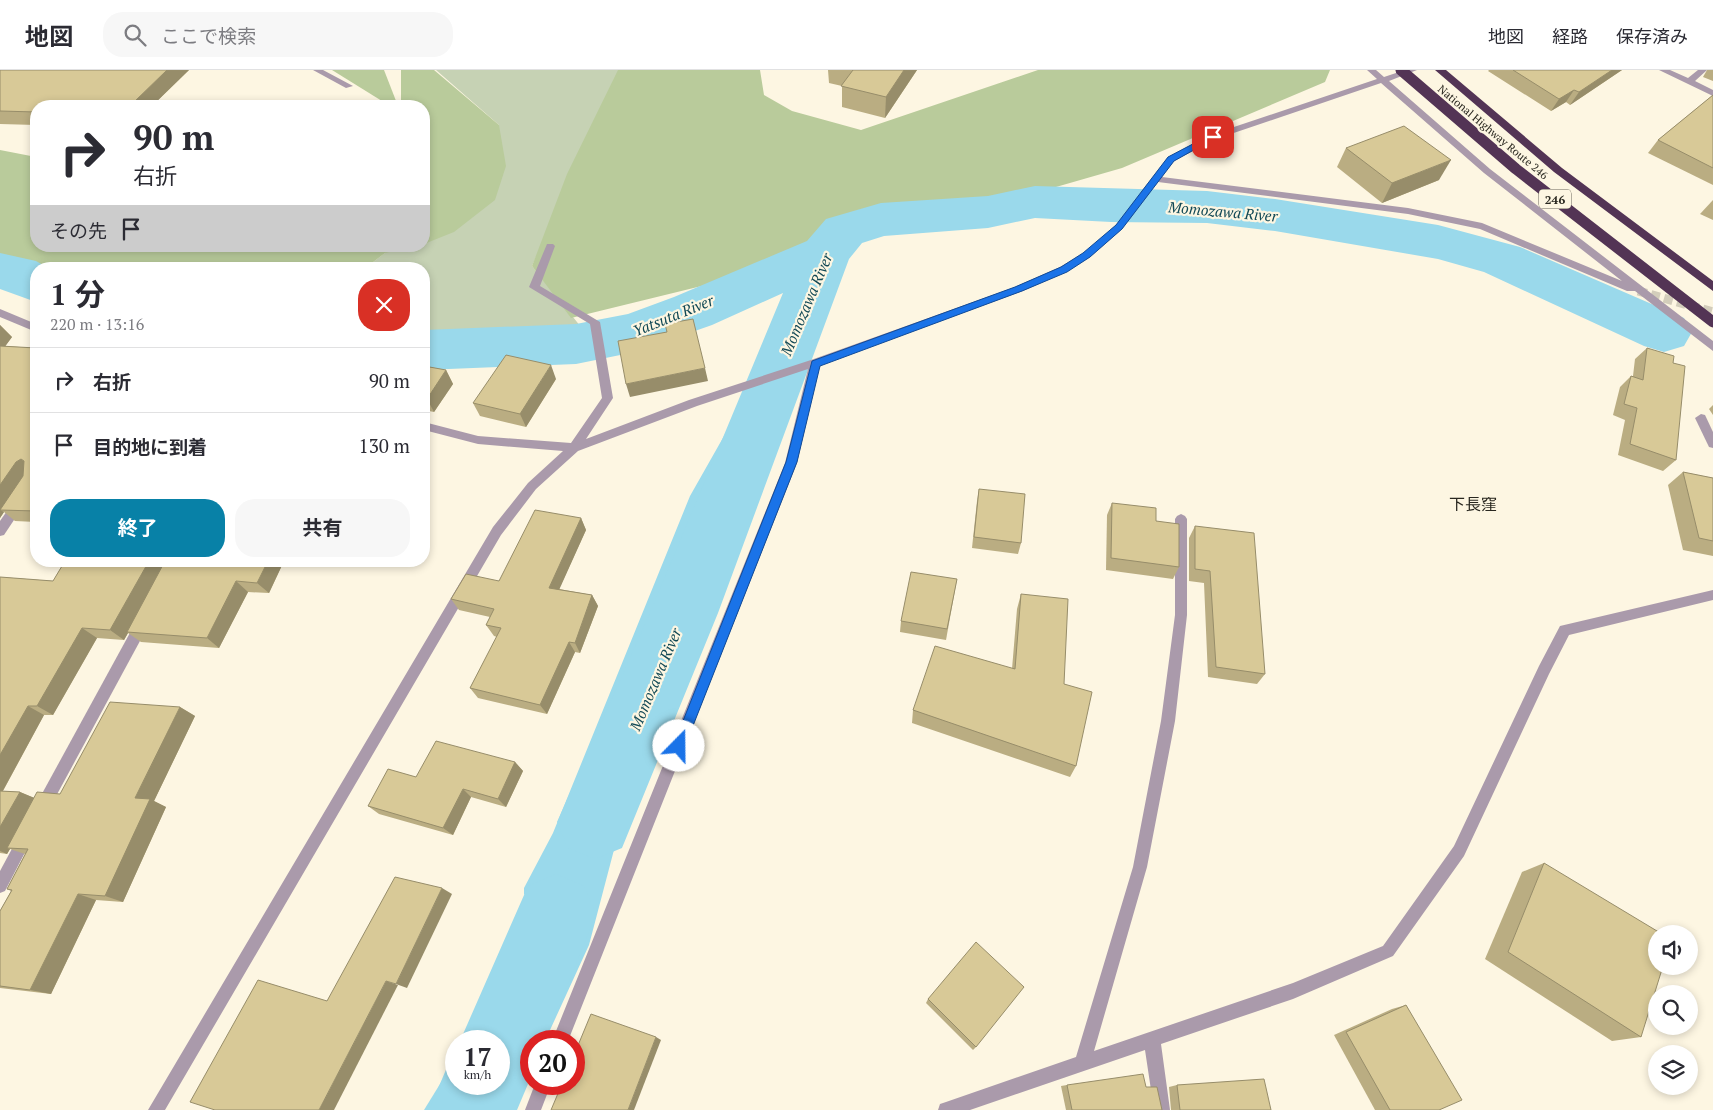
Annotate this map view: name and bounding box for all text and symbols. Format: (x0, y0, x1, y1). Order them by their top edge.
search box (103, 12, 453, 57)
text: 地図 (25, 20, 73, 52)
icon: search (121, 21, 149, 49)
text: ここで検索 (161, 23, 256, 48)
text: 地図 (1488, 24, 1524, 48)
text: 経路 (1552, 24, 1588, 48)
text: 保存済み (1616, 24, 1688, 48)
street label: National Highway Route 246 (1435, 82, 1551, 182)
text: 90 m (133, 114, 214, 160)
pin (1192, 116, 1234, 158)
icon: right (50, 120, 115, 185)
icon: arrive (1199, 123, 1227, 151)
text: 右折 (133, 161, 177, 190)
road number: 246 (1539, 190, 1571, 208)
water label: Momozawa River (1167, 196, 1280, 226)
icon: arrive (117, 215, 145, 243)
text: その先 (50, 218, 107, 243)
water label: Momozawa River (775, 249, 837, 359)
text: 1 分 (50, 274, 105, 314)
button: close (358, 279, 410, 331)
water label: Yatsuta River (630, 289, 717, 340)
text: 220 m · 13:16 (50, 313, 144, 335)
icon: right (50, 366, 78, 394)
text: 90 m (369, 368, 410, 393)
text: 右折 (93, 369, 131, 394)
icon: arrive (50, 431, 78, 459)
text: 130 m (359, 433, 410, 458)
text: 目的地に到着 (93, 434, 207, 459)
district label: 下長窪 (1449, 493, 1497, 515)
button: 終了 (50, 499, 225, 557)
button: 共有 (235, 499, 410, 557)
water label: Momozawa River (624, 624, 686, 734)
position arrow (652, 719, 704, 771)
map controls (1648, 925, 1698, 1095)
button: sound (1648, 925, 1698, 975)
button: search (1648, 985, 1698, 1035)
speed limit sign: 20 (520, 1030, 585, 1095)
text: 17 (463, 1040, 492, 1073)
button: layers (1648, 1045, 1698, 1095)
text: km/h (464, 1067, 491, 1082)

